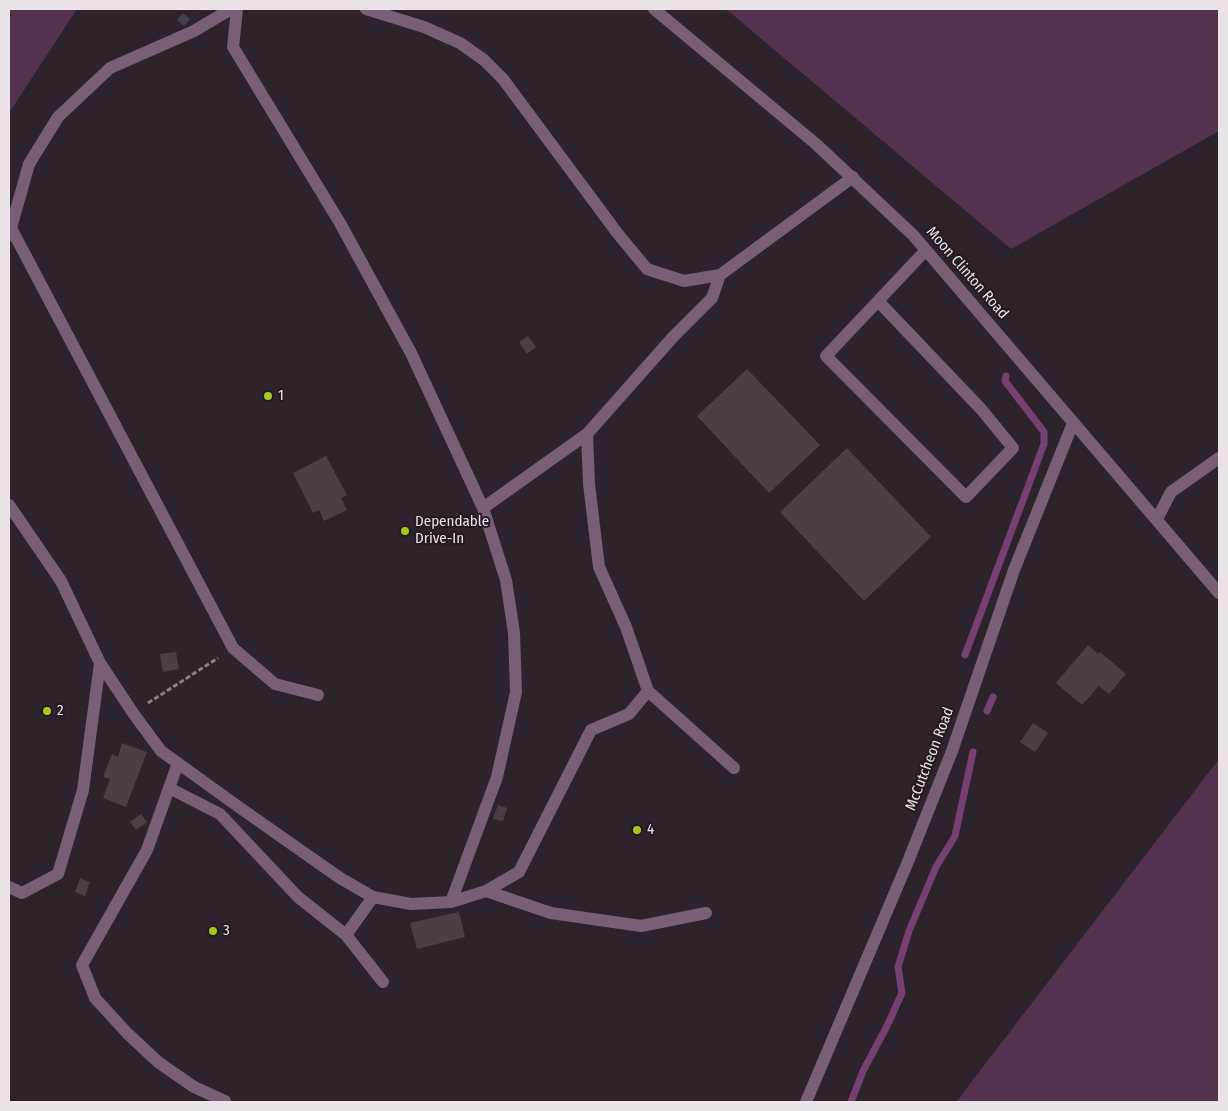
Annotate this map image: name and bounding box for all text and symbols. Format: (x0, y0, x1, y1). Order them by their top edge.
street label: Moon Clinton Road (922, 223, 1012, 323)
place label: 1 (278, 387, 284, 405)
marker: 1 (262, 390, 274, 402)
place label: Dependable Drive-In (415, 513, 489, 548)
marker: Dependable Drive-In (399, 525, 411, 537)
place label: 2 (57, 702, 64, 720)
marker: 2 (41, 705, 53, 717)
street label: McCutcheon Road (902, 705, 958, 813)
place label: 4 (647, 821, 654, 839)
marker: 4 (631, 824, 643, 836)
place label: 3 (223, 922, 230, 940)
marker: 3 (207, 925, 219, 937)

